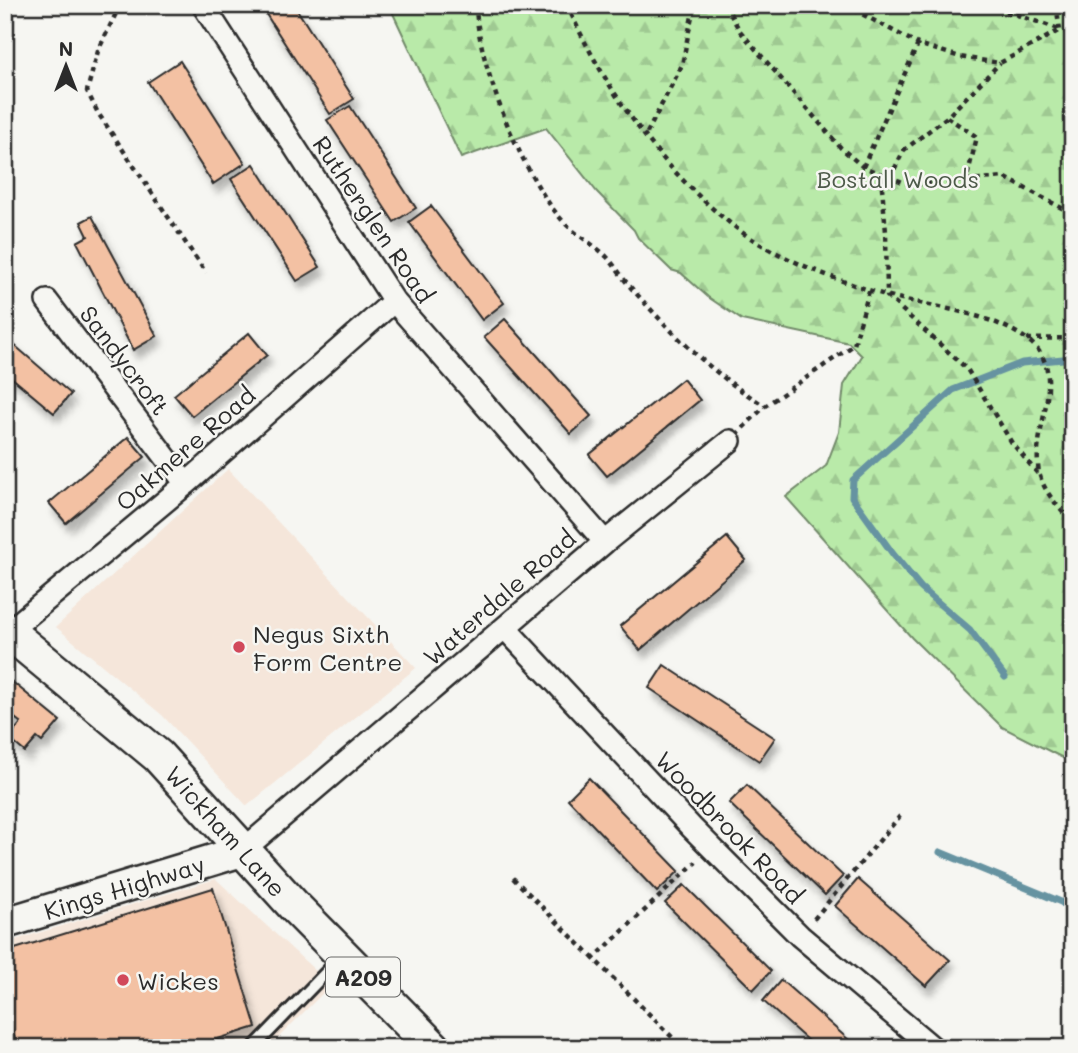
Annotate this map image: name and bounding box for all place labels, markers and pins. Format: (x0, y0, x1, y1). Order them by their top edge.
place label: Negus Sixth Form Centre (253, 618, 402, 677)
marker: Negus Sixth Form Centre (231, 639, 247, 655)
place label: Wickes (137, 965, 219, 996)
marker: Wickes (115, 972, 131, 988)

